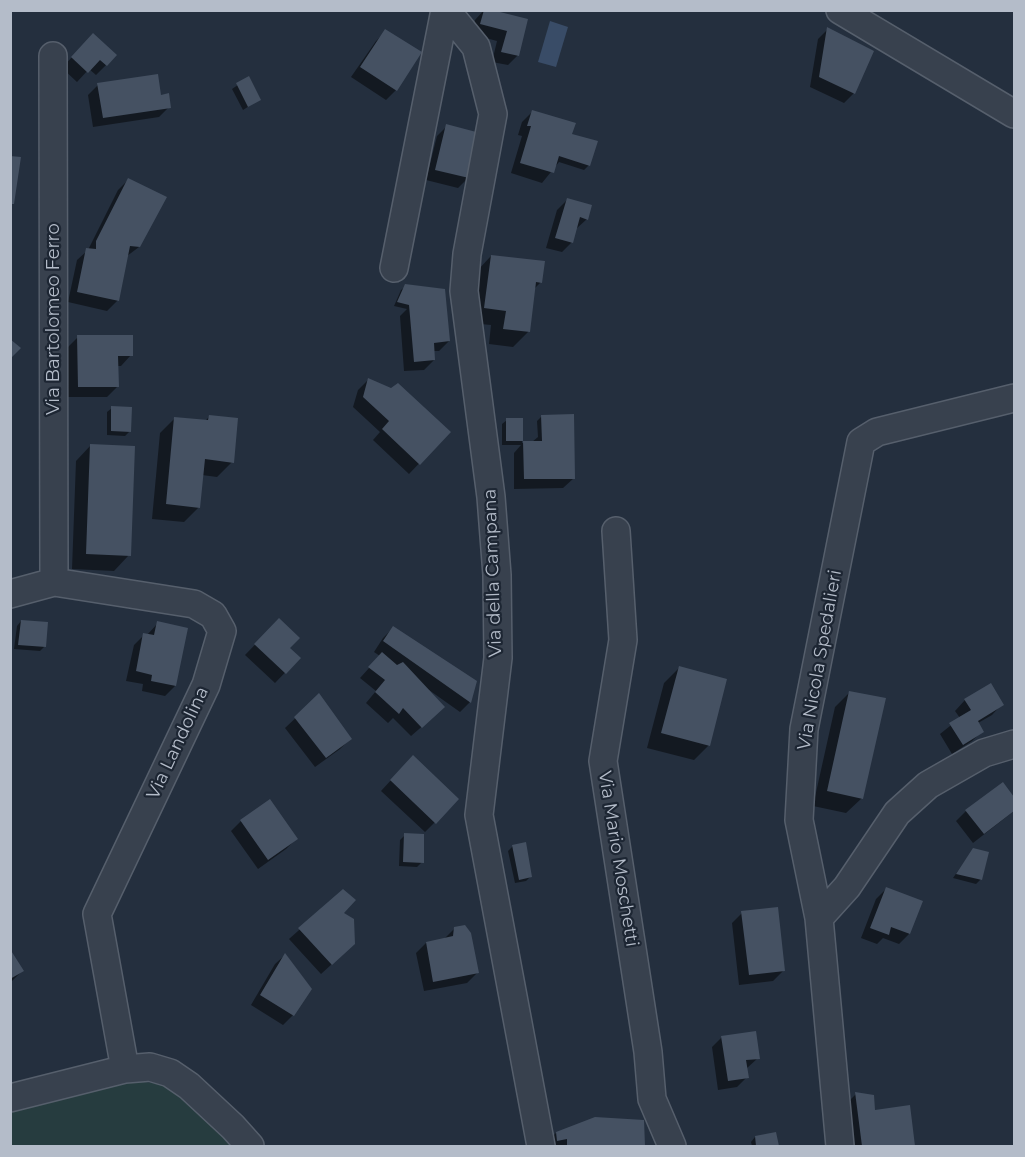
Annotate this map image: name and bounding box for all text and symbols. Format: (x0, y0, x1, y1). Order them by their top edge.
street label: Via Bartolomeo Ferro (43, 223, 65, 415)
street label: Via della Campana (479, 488, 507, 658)
street label: Via Nicola Spedalieri (793, 568, 847, 752)
street label: Via Landolina (142, 683, 214, 803)
street label: Via Mario Moschetti (593, 770, 643, 948)

